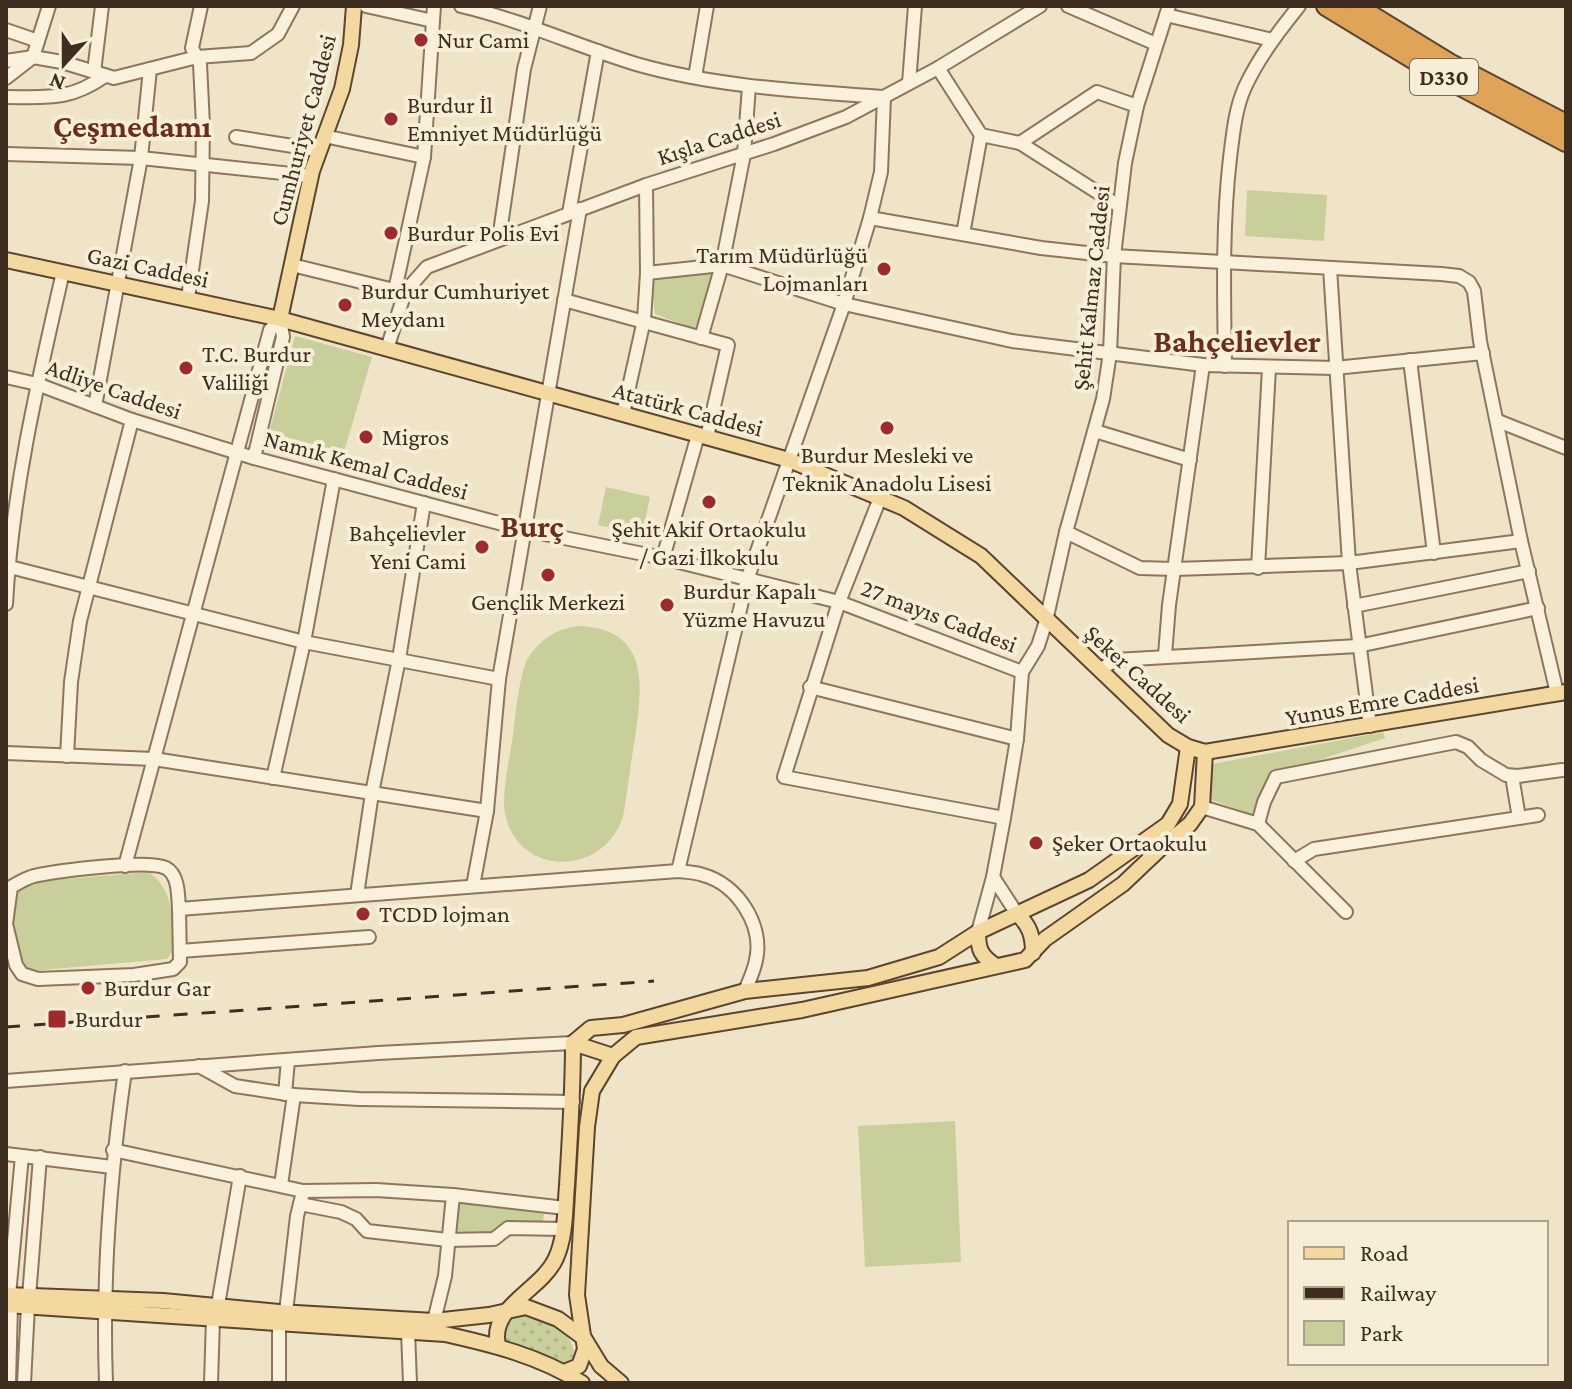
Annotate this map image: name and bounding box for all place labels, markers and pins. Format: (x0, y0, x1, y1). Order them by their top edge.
place label: Nur Cami (437, 26, 529, 53)
marker: Nur Cami (412, 31, 430, 49)
place label: Burdur İl Emniyet Müdürlüğü (407, 91, 602, 146)
marker: Burdur İl Emniyet Müdürlüğü (382, 110, 400, 128)
place label: Burdur Polis Evi (407, 219, 559, 246)
marker: Burdur Polis Evi (382, 224, 400, 242)
place label: Tarım Müdürlüğü Lojmanları (696, 241, 868, 296)
marker: Tarım Müdürlüğü Lojmanları (875, 260, 893, 278)
place label: Burdur Cumhuriyet Meydanı (361, 277, 550, 332)
marker: Burdur Cumhuriyet Meydanı (336, 296, 354, 314)
place label: T.C. Burdur Valiliği (202, 340, 311, 395)
marker: T.C. Burdur Valiliği (177, 359, 195, 377)
marker: Burdur Mesleki ve Teknik Anadolu Lisesi (878, 419, 896, 437)
place label: Migros (382, 423, 449, 450)
marker: Migros (357, 428, 375, 446)
place label: Burdur Mesleki ve Teknik Anadolu Lisesi (783, 441, 991, 496)
marker: Şehit Akif Ortaokulu / Gazi İlkokulu (700, 493, 718, 511)
place label: Şehit Akif Ortaokulu / Gazi İlkokulu (612, 515, 807, 570)
place label: Bahçelievler Yeni Cami (349, 519, 466, 574)
marker: Bahçelievler Yeni Cami (473, 538, 491, 556)
marker: Gençlik Merkezi (539, 566, 557, 584)
place label: Burdur Kapalı Yüzme Havuzu (683, 577, 826, 632)
place label: Gençlik Merkezi (471, 588, 625, 615)
marker: Burdur Kapalı Yüzme Havuzu (658, 596, 676, 614)
place label: Şeker Ortaokulu (1052, 829, 1207, 856)
marker: Şeker Ortaokulu (1027, 834, 1045, 852)
place label: TCDD lojman (379, 900, 510, 927)
marker: TCDD lojman (354, 905, 372, 923)
place label: Burdur Gar (104, 974, 212, 1001)
marker: Burdur Gar (79, 979, 97, 997)
place label: Burdur (75, 1005, 143, 1032)
marker: Burdur (46, 1008, 68, 1030)

